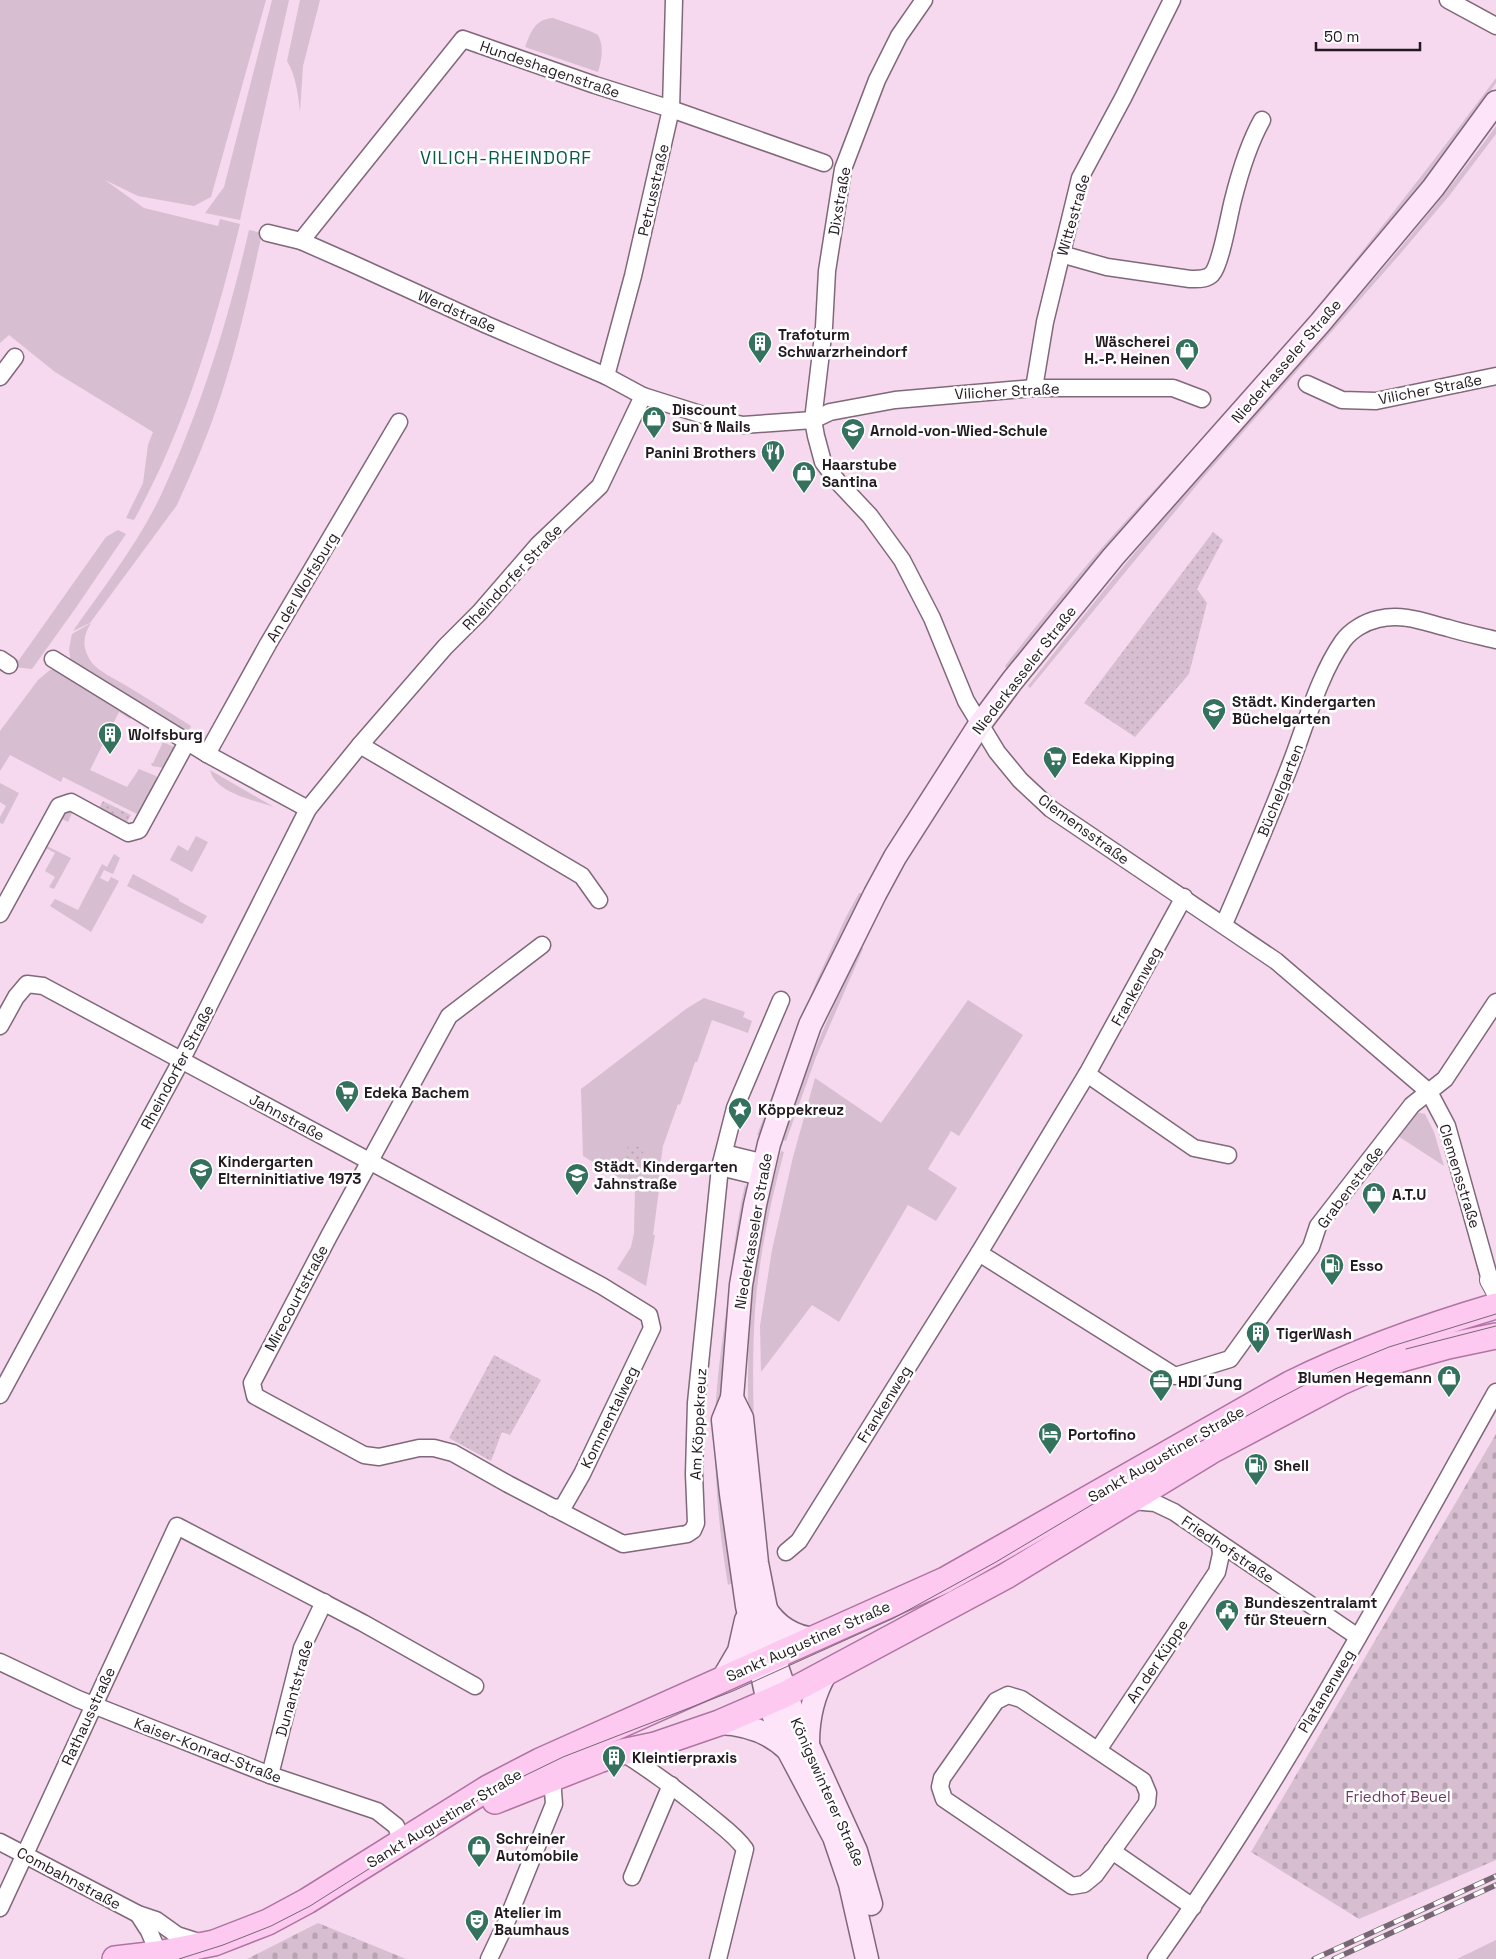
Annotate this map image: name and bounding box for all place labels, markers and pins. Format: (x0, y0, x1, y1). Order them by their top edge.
place label: Trafoturm Schwarzrheindorf (778, 325, 908, 361)
building icon: Trafoturm Schwarzrheindorf (747, 330, 773, 364)
place label: Wäscherei H.-P. Heinen (1084, 332, 1170, 368)
shop icon: Wäscherei H.-P. Heinen (1174, 337, 1200, 371)
place label: Discount Sun & Nails (672, 400, 751, 436)
shop icon: Discount Sun & Nails (641, 405, 667, 439)
school or university icon: Arnold-von-Wied-Schule (840, 417, 866, 451)
place label: Arnold-von-Wied-Schule (870, 421, 1048, 440)
restaurant icon: Panini Brothers (760, 439, 786, 473)
place label: Panini Brothers (645, 443, 756, 462)
place label: Haarstube Santina (822, 455, 897, 491)
shop icon: Haarstube Santina (791, 460, 817, 494)
place label: Städt. Kindergarten Büchelgarten (1232, 692, 1376, 728)
school or university icon: Städt. Kindergarten Büchelgarten (1201, 697, 1227, 731)
building icon: Wolfsburg (97, 721, 123, 755)
place label: Wolfsburg (128, 725, 203, 744)
supermarket icon: Edeka Kipping (1042, 745, 1068, 779)
place label: Edeka Kipping (1072, 749, 1175, 768)
supermarket icon: Edeka Bachem (334, 1079, 360, 1113)
place label: Edeka Bachem (364, 1083, 469, 1102)
place icon: Köppekreuz (727, 1096, 753, 1130)
place label: Köppekreuz (758, 1100, 844, 1119)
place label: Kindergarten Elterninitiative 1973 (218, 1152, 361, 1188)
school or university icon: Kindergarten Elterninitiative 1973 (188, 1157, 214, 1191)
place label: Städt. Kindergarten Jahnstraße (594, 1157, 738, 1193)
school or university icon: Städt. Kindergarten Jahnstraße (564, 1162, 590, 1196)
shop icon: A.T.U (1361, 1181, 1387, 1215)
place label: A.T.U (1392, 1185, 1426, 1204)
fuel station icon: Esso (1319, 1252, 1345, 1286)
place label: Esso (1350, 1256, 1383, 1275)
building icon: TigerWash (1245, 1320, 1271, 1354)
place label: TigerWash (1276, 1324, 1352, 1343)
shop icon: Blumen Hegemann (1436, 1364, 1462, 1398)
office icon: HDI Jung (1148, 1368, 1174, 1402)
place label: Blumen Hegemann (1298, 1368, 1432, 1387)
place label: HDI Jung (1178, 1372, 1242, 1391)
hotel icon: Portofino (1037, 1421, 1063, 1455)
place label: Portofino (1068, 1425, 1136, 1444)
fuel station icon: Shell (1243, 1452, 1269, 1486)
place label: Shell (1274, 1456, 1309, 1475)
place label: Bundeszentralamt für Steuern (1244, 1593, 1377, 1629)
public building icon: Bundeszentralamt für Steuern (1214, 1598, 1240, 1632)
building icon: Kleintierpraxis (601, 1744, 627, 1778)
place label: Kleintierpraxis (632, 1748, 737, 1767)
place label: Schreiner Automobile (496, 1829, 579, 1865)
shop icon: Schreiner Automobile (466, 1834, 492, 1868)
place label: Atelier im Baumhaus (494, 1903, 569, 1939)
theatre icon: Atelier im Baumhaus (464, 1908, 490, 1942)

